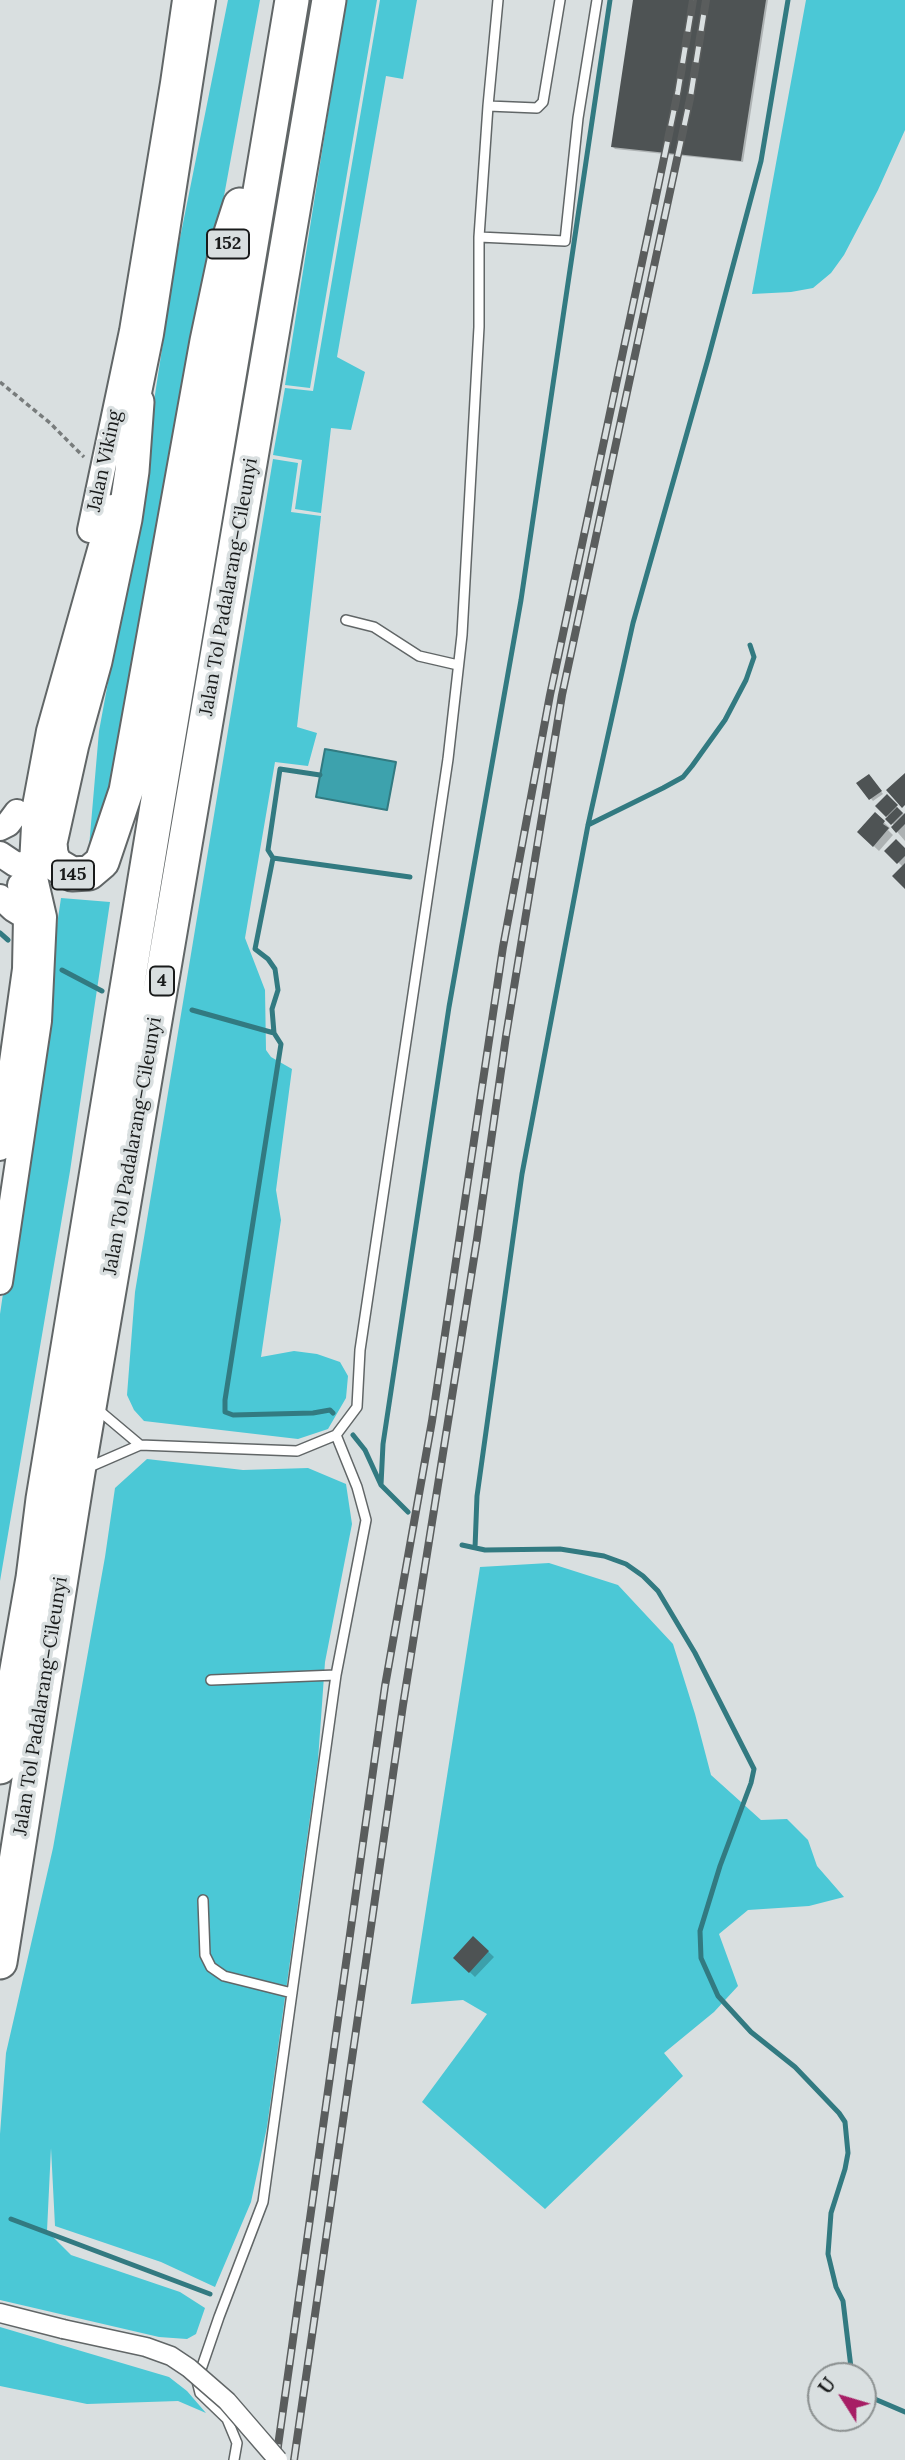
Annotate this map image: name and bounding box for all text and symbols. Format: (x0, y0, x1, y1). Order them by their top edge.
road number: 152 (207, 230, 249, 258)
street label: Jalan Viking (83, 408, 127, 514)
street label: Jalan Tol Padalarang–Cileunyi (195, 456, 263, 718)
road number: 145 (52, 860, 94, 890)
road number: 4 (150, 966, 174, 996)
street label: Jalan Tol Padalarang–Cileunyi (99, 1015, 167, 1277)
street label: Jalan Tol Padalarang–Cileunyi (9, 1575, 73, 1837)
north arrow (807, 2362, 877, 2432)
text: U (813, 2373, 841, 2399)

